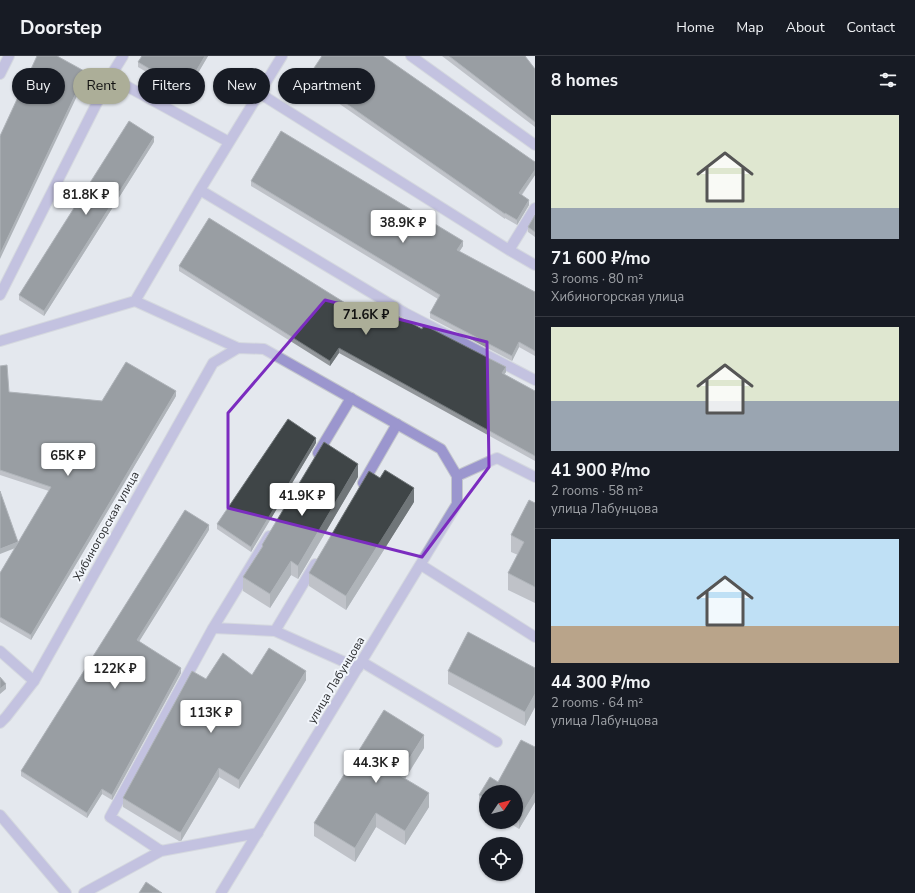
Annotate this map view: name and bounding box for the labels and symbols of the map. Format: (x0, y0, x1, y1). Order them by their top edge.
pin: 81.8K ₽ (49, 182, 123, 216)
pin: 38.9K ₽ (366, 210, 440, 244)
pin: 71.6K ₽ (329, 302, 403, 336)
pin: 65K ₽ (40, 443, 96, 477)
street label: Хибиногорская улица (69, 468, 143, 584)
pin: 41.9K ₽ (265, 483, 339, 517)
street label: улица Лабунцова (304, 633, 368, 727)
pin: 122K ₽ (82, 656, 148, 690)
pin: 113K ₽ (178, 700, 244, 734)
pin: 44.3K ₽ (339, 750, 413, 784)
north arrow (479, 785, 523, 829)

